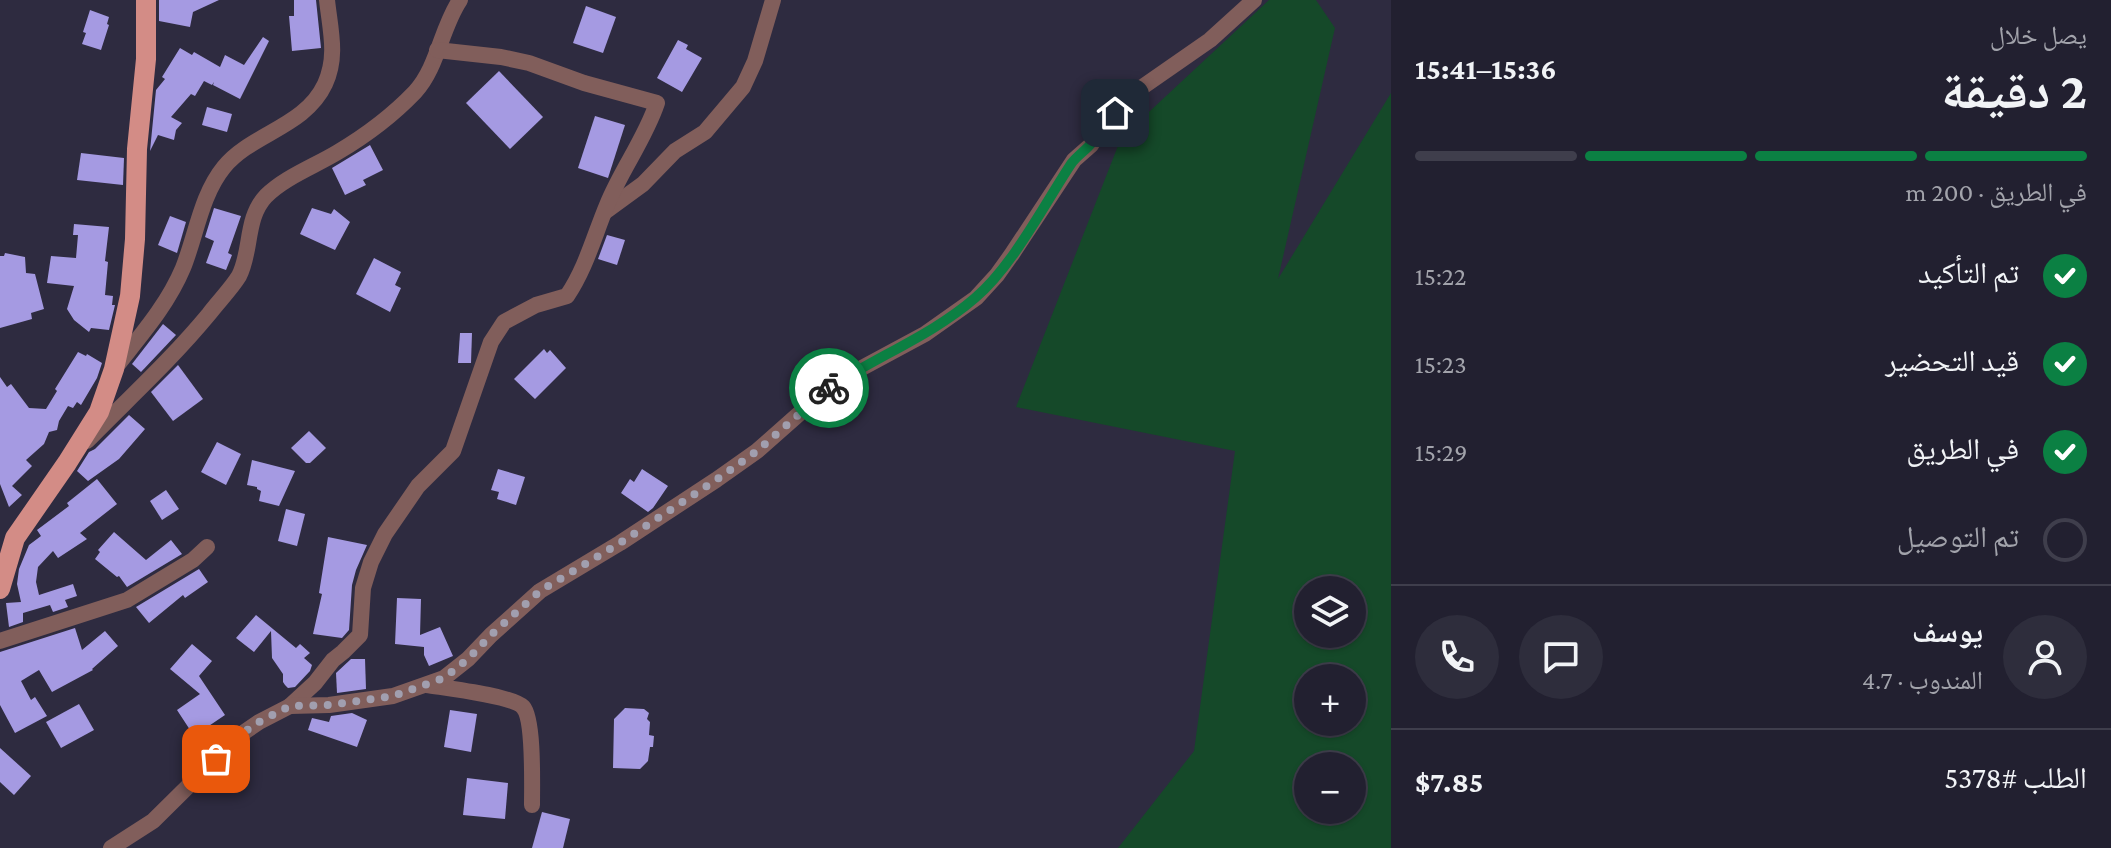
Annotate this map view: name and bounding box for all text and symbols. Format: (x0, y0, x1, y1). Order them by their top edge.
text: يصل خلال (1990, 21, 2087, 50)
text: 15:36–15:41 (1415, 52, 1557, 85)
text: 2 دقيقة (1941, 61, 2087, 119)
pin (1081, 79, 1149, 147)
icon: home (1093, 91, 1137, 135)
text: في الطريق · 200 m (1906, 178, 2087, 207)
icon: check (2043, 254, 2087, 298)
text: تم التأكيد (1918, 256, 2019, 289)
text: 15:22 (1415, 262, 1467, 291)
icon: check (2043, 342, 2087, 386)
text: قيد التحضير (1885, 344, 2019, 377)
courier (789, 348, 869, 428)
text: 15:23 (1415, 350, 1467, 379)
icon: bike (807, 366, 851, 410)
icon: check (2043, 430, 2087, 474)
text: في الطريق (1906, 432, 2019, 465)
text: 15:29 (1415, 438, 1467, 467)
text: تم التوصيل (1897, 520, 2019, 553)
map controls (1294, 576, 1366, 824)
button: layers (1294, 576, 1366, 648)
button: phone (1415, 615, 1499, 699)
button: chat (1519, 615, 1603, 699)
text: يوسف (1912, 615, 1983, 648)
button: person (2003, 615, 2087, 699)
button: + (1294, 664, 1366, 736)
text: المندوب · 4.7 (1862, 666, 1983, 695)
pin (182, 725, 250, 793)
icon: bag (194, 737, 238, 781)
button: − (1294, 752, 1366, 824)
text: الطلب #5378 (1944, 761, 2087, 794)
text: $7.85 (1415, 765, 1483, 798)

